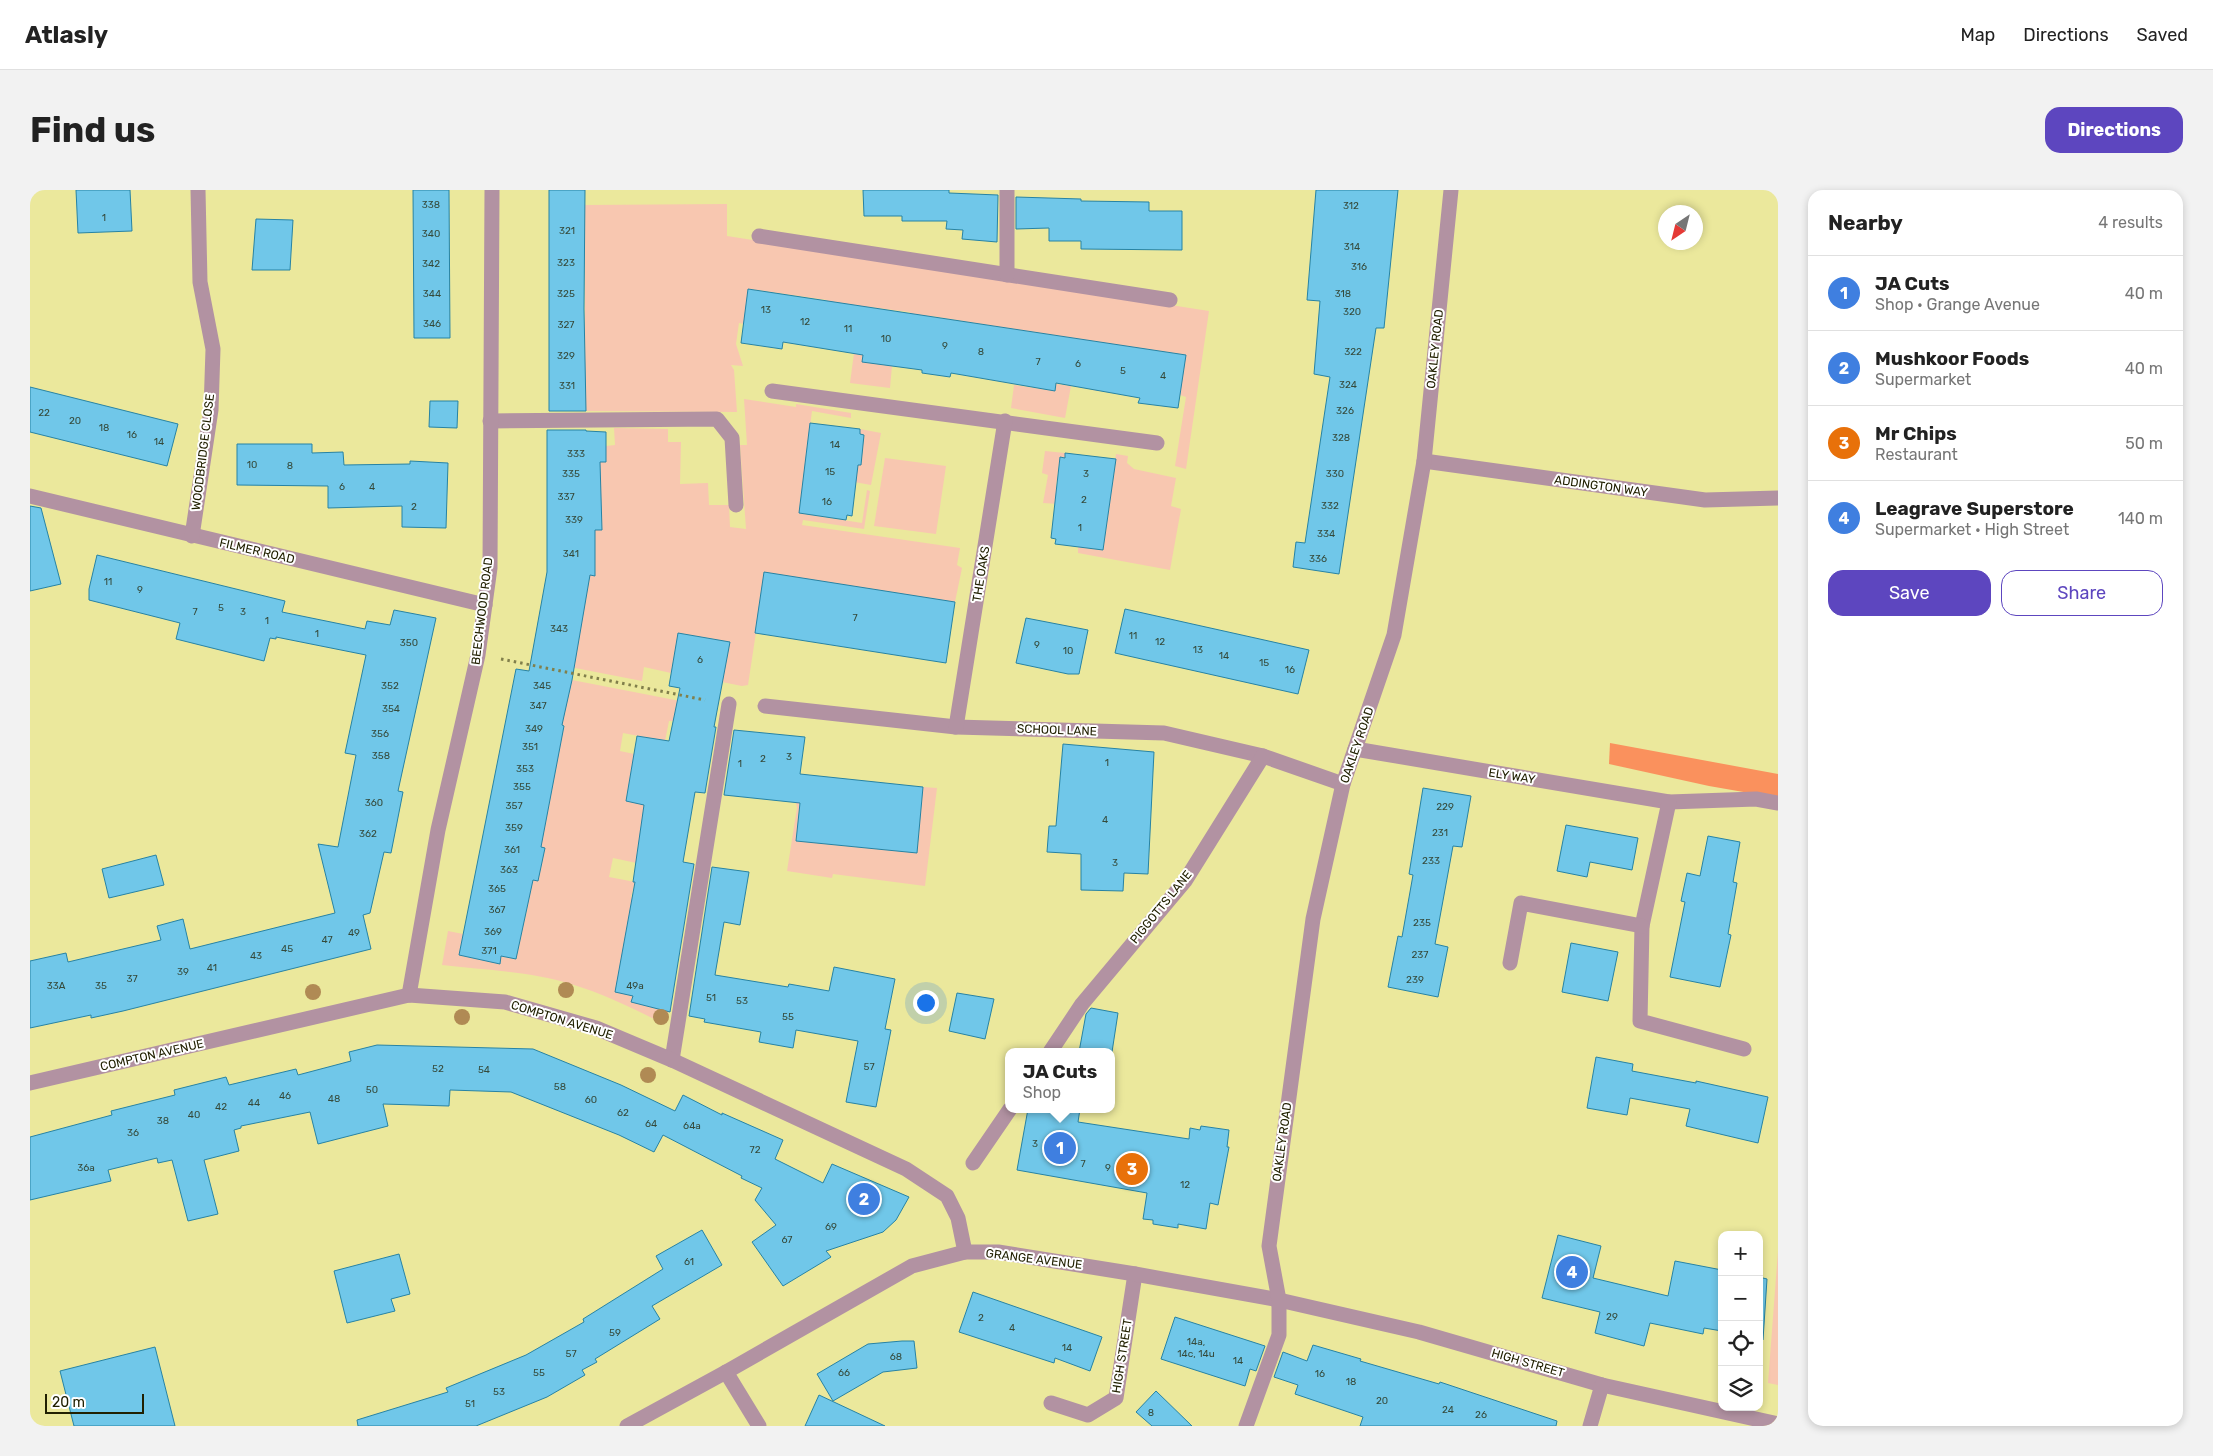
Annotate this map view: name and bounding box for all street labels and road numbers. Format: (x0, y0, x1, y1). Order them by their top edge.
street label: OAKLEY ROAD (1424, 309, 1446, 389)
street label: WOODBRIDGE CLOSE (189, 393, 217, 511)
street label: ADDINGTON WAY (1553, 472, 1649, 500)
street label: FILMER ROAD (218, 536, 296, 566)
street label: THE OAKS (970, 545, 992, 603)
street label: BEECHWOOD ROAD (468, 556, 496, 666)
street label: OAKLEY ROAD (1337, 705, 1377, 785)
street label: SCHOOL LANE (1017, 722, 1097, 738)
street label: ELY WAY (1488, 765, 1537, 787)
street label: PIGGOTTS LANE (1127, 868, 1195, 946)
street label: COMPTON AVENUE (509, 998, 615, 1042)
street label: COMPTON AVENUE (99, 1036, 205, 1074)
street label: OAKLEY ROAD (1270, 1102, 1294, 1182)
street label: GRANGE AVENUE (985, 1246, 1083, 1272)
street label: HIGH STREET (1109, 1318, 1135, 1394)
street label: HIGH STREET (1490, 1346, 1566, 1380)

